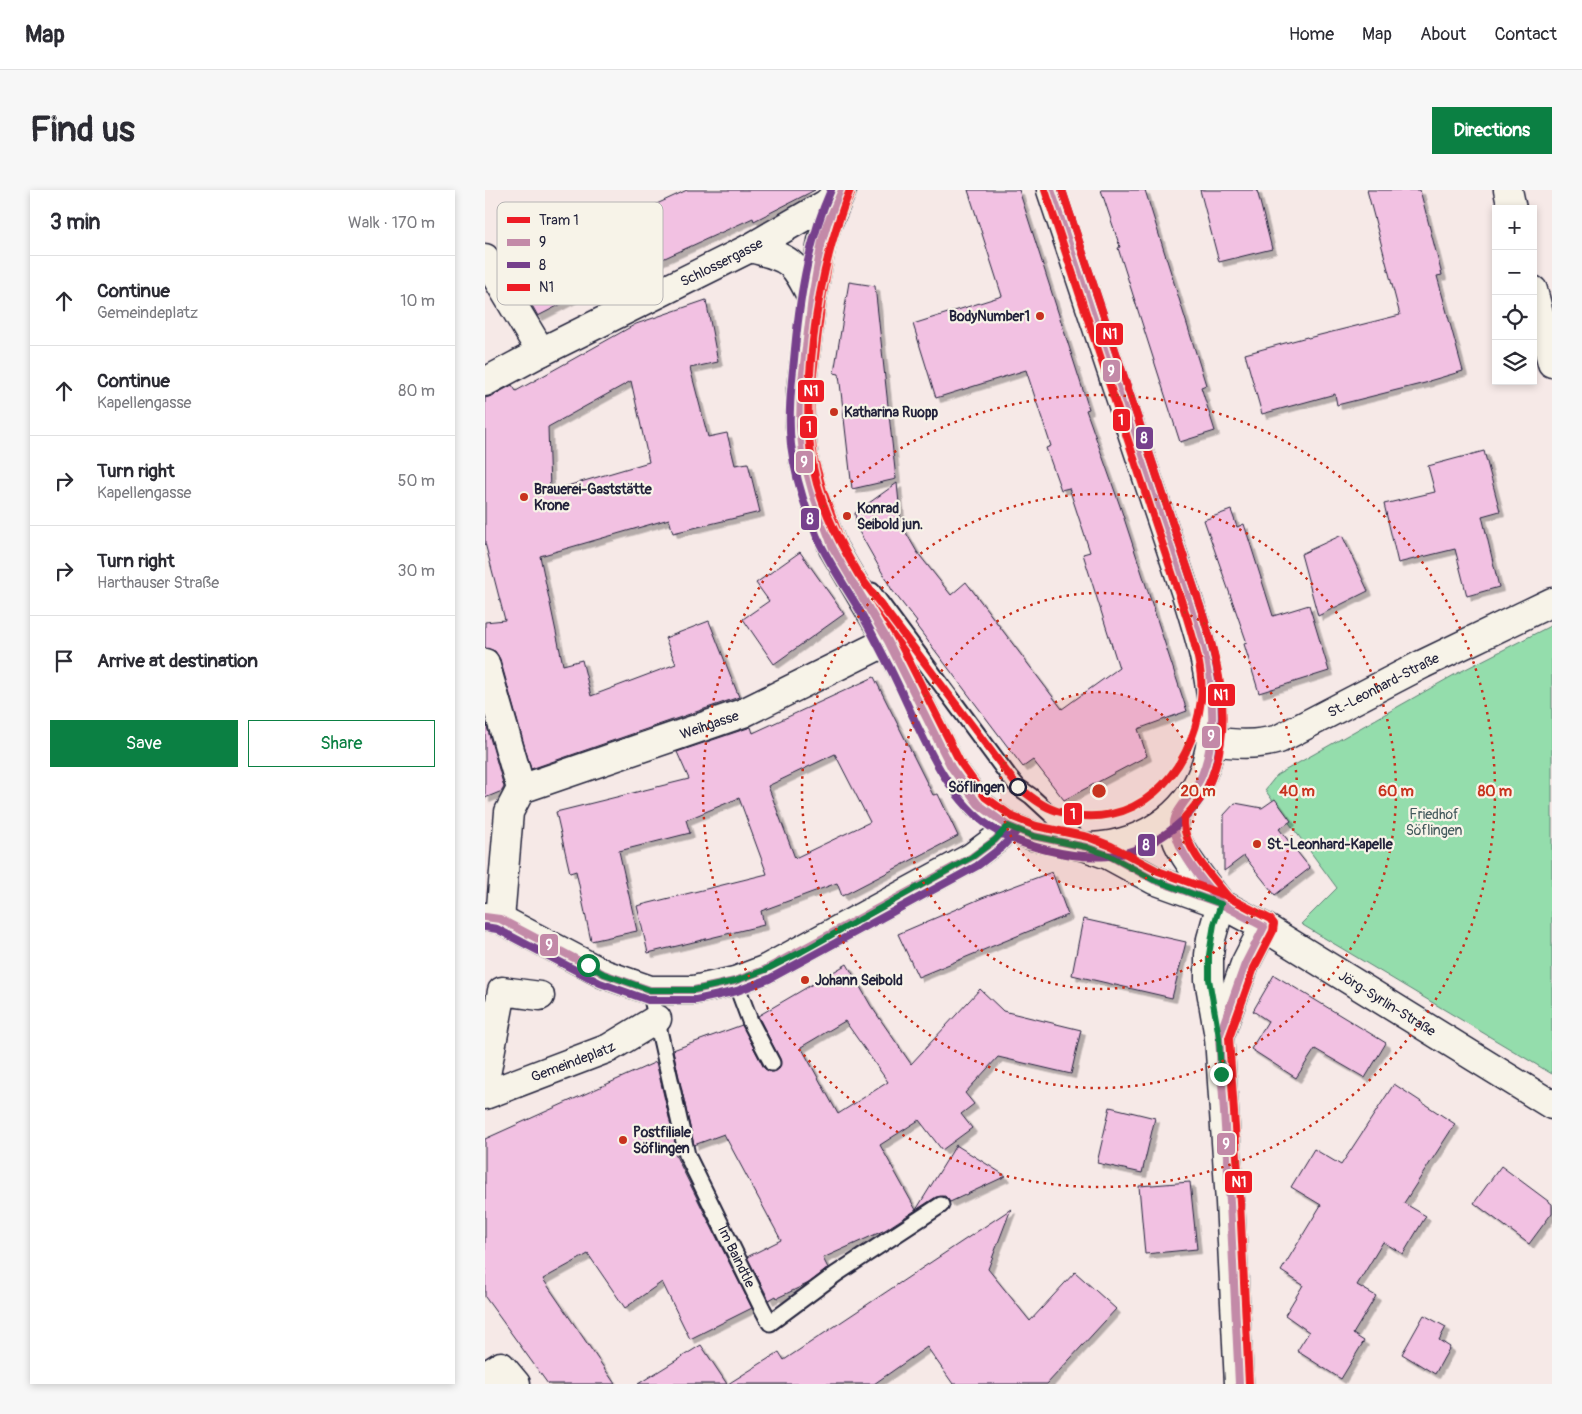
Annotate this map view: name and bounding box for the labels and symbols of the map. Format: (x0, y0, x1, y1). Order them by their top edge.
legend (497, 202, 663, 305)
text: Tram 1 (539, 212, 579, 229)
text: 9 (539, 234, 546, 251)
street label: Schlossergasse (677, 234, 766, 290)
text: 8 (539, 257, 546, 274)
text: N1 (539, 279, 554, 296)
place label: BodyNumber1 (949, 308, 1030, 325)
marker: BodyNumber1 (1034, 310, 1046, 322)
line badge: N1 (1095, 322, 1124, 346)
text: N1 (1103, 326, 1117, 343)
line badge: 9 (1102, 359, 1121, 383)
text: 9 (1107, 363, 1115, 380)
line badge: N1 (797, 379, 825, 403)
text: N1 (804, 383, 818, 400)
place label: Katharina Ruopp (844, 404, 938, 421)
marker: Katharina Ruopp (828, 406, 840, 418)
line badge: 1 (1112, 408, 1131, 432)
text: 1 (1118, 412, 1124, 429)
line badge: 1 (799, 415, 818, 439)
text: 1 (806, 419, 812, 436)
line badge: 8 (1135, 426, 1154, 450)
text: 8 (1140, 430, 1148, 447)
line badge: 9 (795, 450, 814, 474)
text: 9 (800, 454, 808, 471)
place label: Brauerei-Gaststätte Krone (534, 481, 653, 514)
marker: Brauerei-Gaststätte Krone (518, 491, 530, 503)
place label: Konrad Seibold jun. (857, 500, 923, 533)
line badge: 8 (800, 507, 820, 531)
marker: Konrad Seibold jun. (841, 510, 853, 522)
text: 8 (806, 511, 814, 528)
street label: St.-Leonhard-Straße (1324, 649, 1442, 721)
line badge: N1 (1207, 683, 1236, 707)
text: N1 (1214, 687, 1228, 704)
street label: Weihgasse (678, 707, 741, 742)
line badge: 9 (1201, 725, 1221, 749)
text: 9 (1207, 728, 1215, 745)
marker: Söflingen (1009, 778, 1027, 796)
place label: Söflingen (948, 779, 1005, 796)
centre of rings (1090, 782, 1108, 800)
text: 20 m (1180, 782, 1216, 801)
text: 40 m (1279, 782, 1315, 801)
text: 60 m (1378, 782, 1414, 801)
text: 80 m (1478, 782, 1512, 801)
line badge: 1 (1063, 802, 1083, 826)
text: 1 (1070, 806, 1076, 823)
park label: Friedhof Söflingen (1406, 806, 1462, 839)
line badge: 8 (1137, 833, 1156, 857)
place label: St.-Leonhard-Kapelle (1267, 836, 1394, 853)
text: 8 (1142, 837, 1150, 854)
marker: St.-Leonhard-Kapelle (1251, 838, 1263, 850)
line badge: 9 (539, 933, 559, 957)
text: 9 (545, 937, 553, 954)
route start (577, 954, 600, 977)
street label: Jörg-Syrlin-Straße (1336, 967, 1439, 1040)
place label: Johann Seibold (815, 972, 903, 989)
marker: Johann Seibold (799, 974, 811, 986)
street label: Gemeindeplatz (528, 1038, 618, 1085)
route end (1210, 1063, 1233, 1086)
place label: Postfiliale Söflingen (633, 1124, 692, 1157)
line badge: 9 (1216, 1132, 1236, 1156)
marker: Postfiliale Söflingen (617, 1134, 629, 1146)
text: 9 (1222, 1136, 1230, 1153)
line badge: N1 (1224, 1170, 1253, 1194)
text: N1 (1232, 1174, 1246, 1191)
street label: Im Baindtle (714, 1223, 759, 1290)

